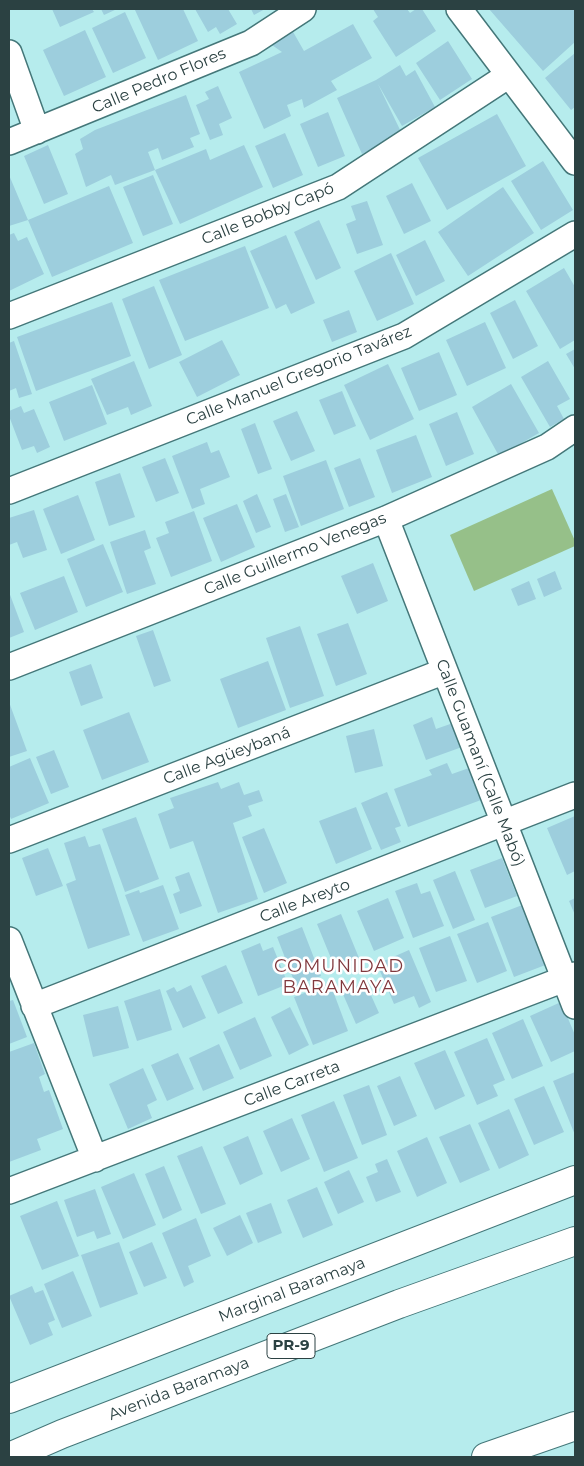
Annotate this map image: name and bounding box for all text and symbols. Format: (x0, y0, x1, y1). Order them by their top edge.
street label: Calle Pedro Flores (89, 44, 229, 118)
street label: Calle Bobby Capó (199, 179, 337, 249)
street label: Calle Manuel Gregorio Tavárez (183, 322, 415, 430)
street label: Calle Guillermo Venegas (201, 509, 389, 599)
street label: Calle Guamaní (Calle Mabó) (431, 657, 529, 869)
street label: Calle Agüeybaná (161, 723, 293, 789)
street label: Calle Areyto (257, 875, 353, 927)
district label: COMUNIDAD BARAMAYA (273, 956, 405, 999)
street label: Calle Carreta (241, 1057, 343, 1111)
street label: Marginal Baramaya (216, 1253, 368, 1327)
road number: PR-9 (267, 1334, 315, 1358)
street label: Avenida Baramaya (106, 1353, 252, 1425)

